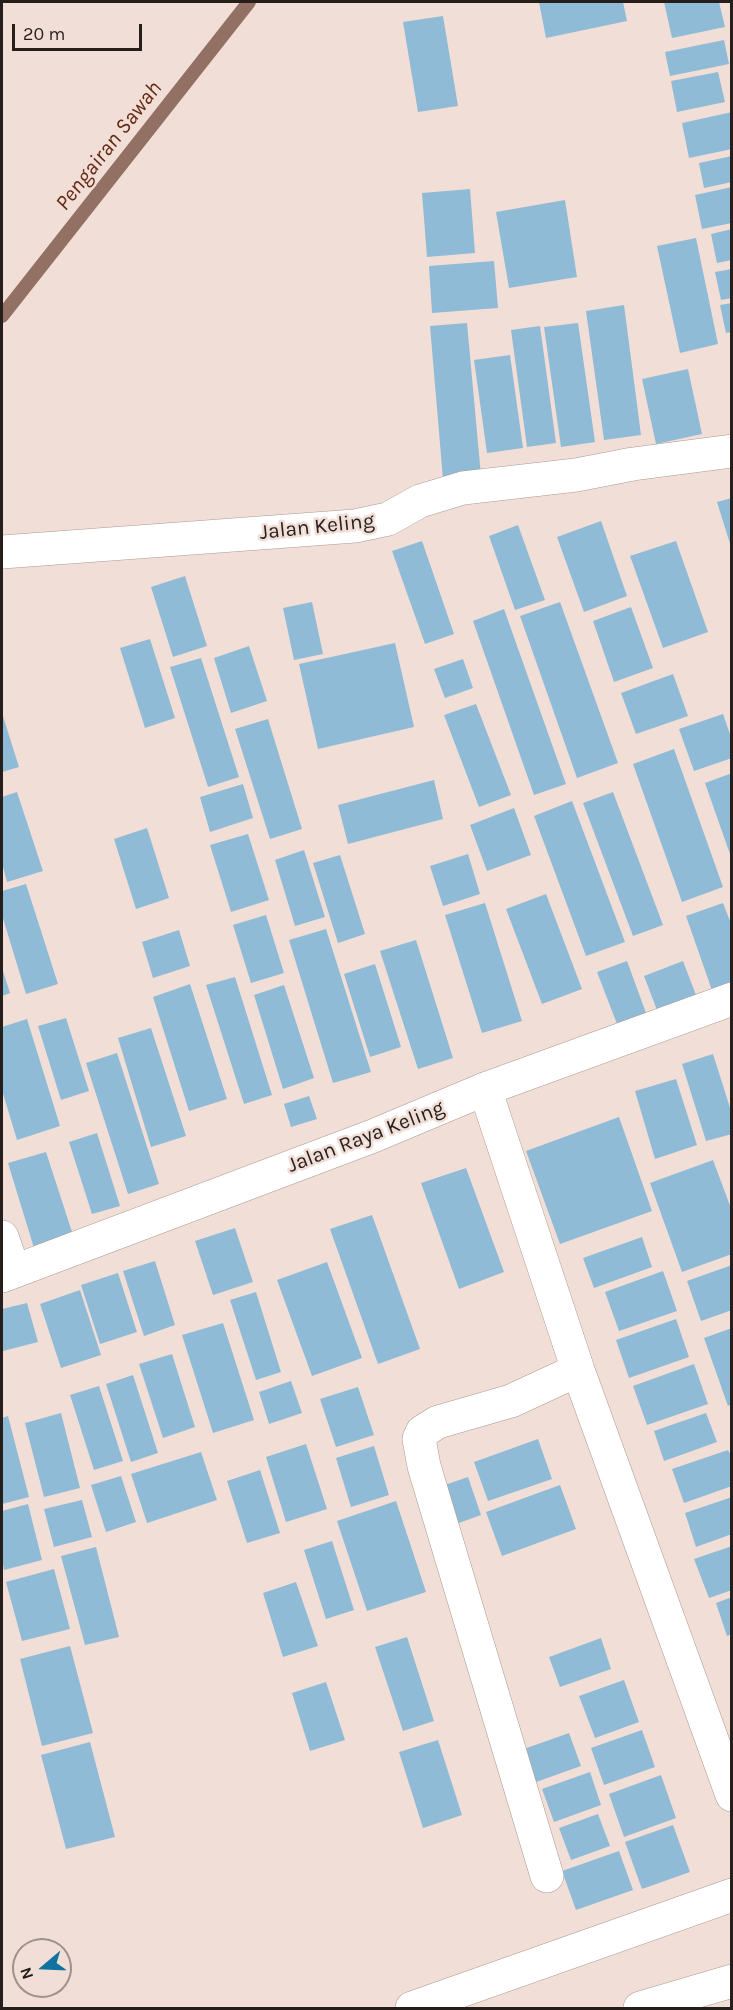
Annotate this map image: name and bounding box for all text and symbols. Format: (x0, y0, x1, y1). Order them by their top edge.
scale bar (15, 12, 146, 50)
text: 20 m (23, 23, 65, 45)
water label: Pengairan Sawah (50, 76, 168, 216)
street label: Jalan Keling (258, 508, 376, 546)
street label: Jalan Raya Keling (284, 1095, 448, 1179)
north arrow (12, 1938, 72, 1998)
text: N (16, 1965, 37, 1982)

